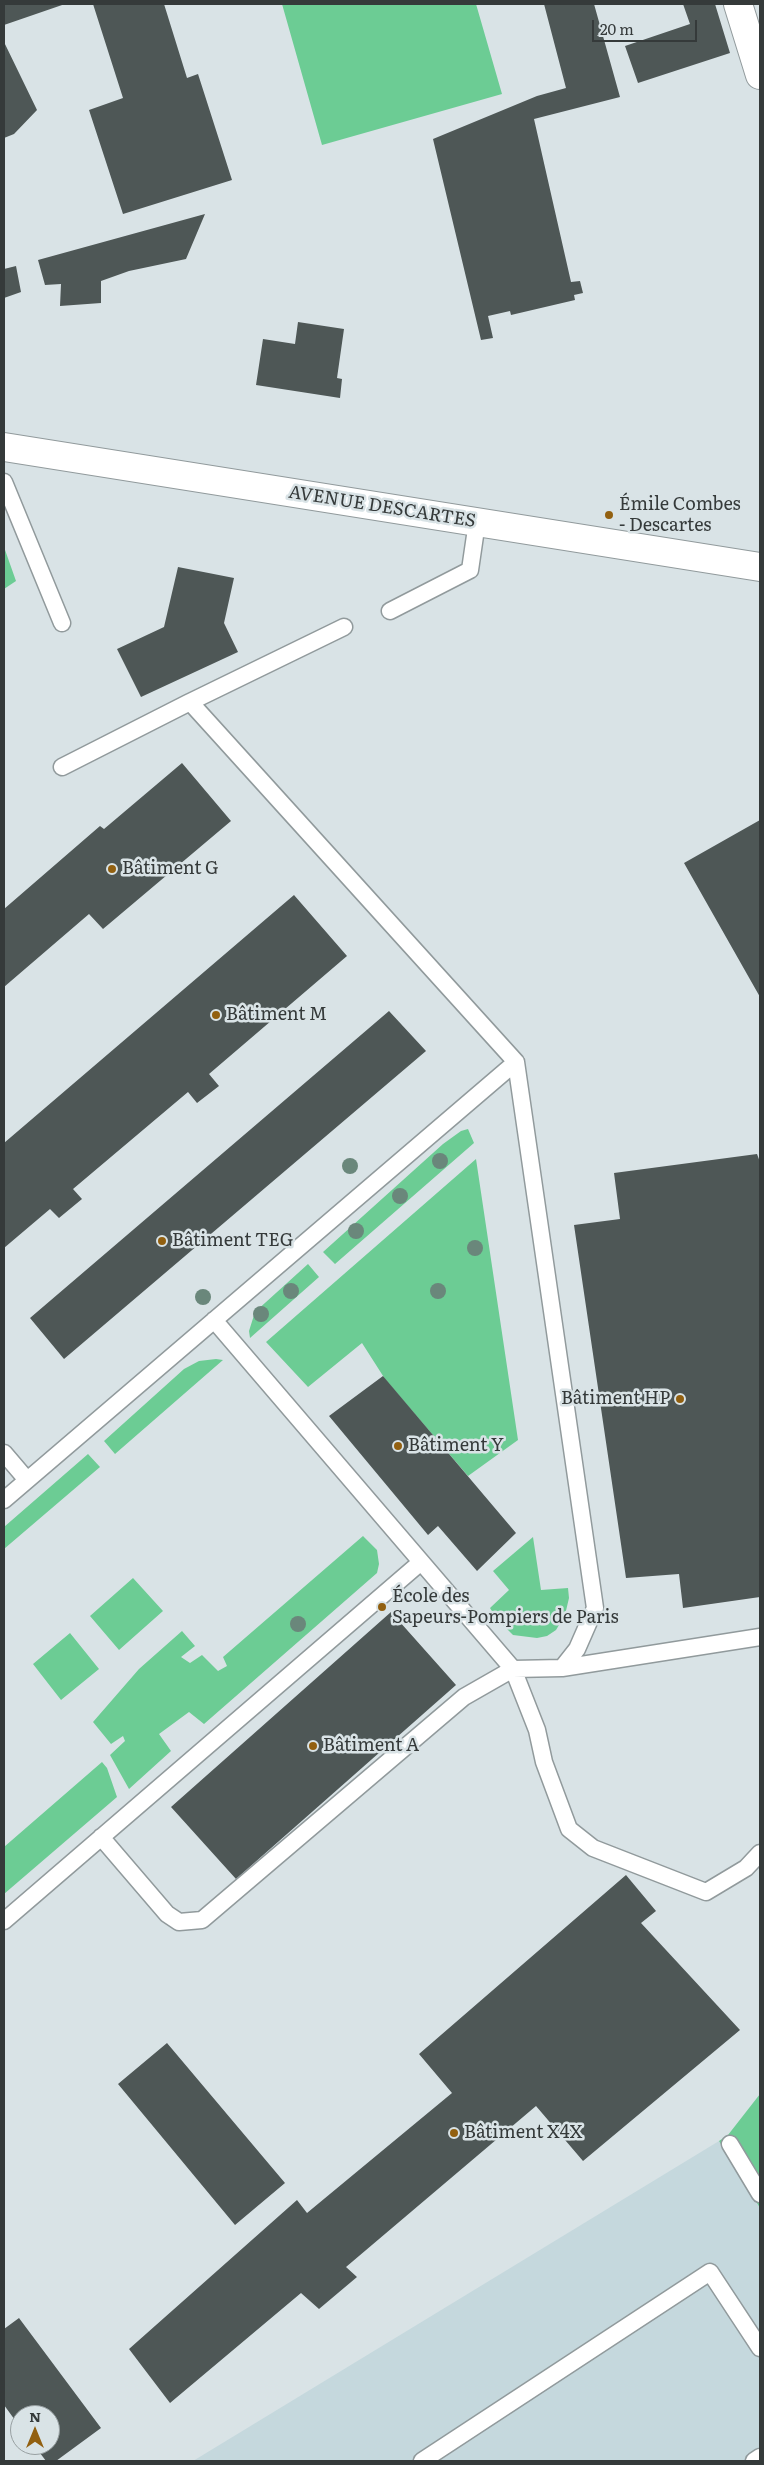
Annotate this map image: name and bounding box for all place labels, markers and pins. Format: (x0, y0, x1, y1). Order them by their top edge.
place label: Émile Combes - Descartes (619, 494, 741, 536)
marker: Émile Combes - Descartes (603, 509, 615, 521)
place label: Bâtiment G (122, 858, 219, 880)
marker: Bâtiment G (106, 863, 118, 875)
place label: Bâtiment M (226, 1004, 327, 1026)
marker: Bâtiment M (210, 1009, 222, 1021)
place label: Bâtiment TEG (172, 1230, 293, 1252)
marker: Bâtiment TEG (156, 1235, 168, 1247)
place label: Bâtiment HP (561, 1388, 670, 1410)
marker: Bâtiment HP (674, 1393, 686, 1405)
place label: Bâtiment Y (408, 1435, 504, 1457)
marker: Bâtiment Y (392, 1440, 404, 1452)
place label: École des Sapeurs-Pompiers de Paris (392, 1586, 619, 1628)
marker: École des Sapeurs-Pompiers de Paris (376, 1601, 388, 1613)
place label: Bâtiment A (323, 1735, 419, 1757)
marker: Bâtiment A (307, 1740, 319, 1752)
place label: Bâtiment X4X (464, 2122, 582, 2144)
marker: Bâtiment X4X (448, 2127, 460, 2139)

